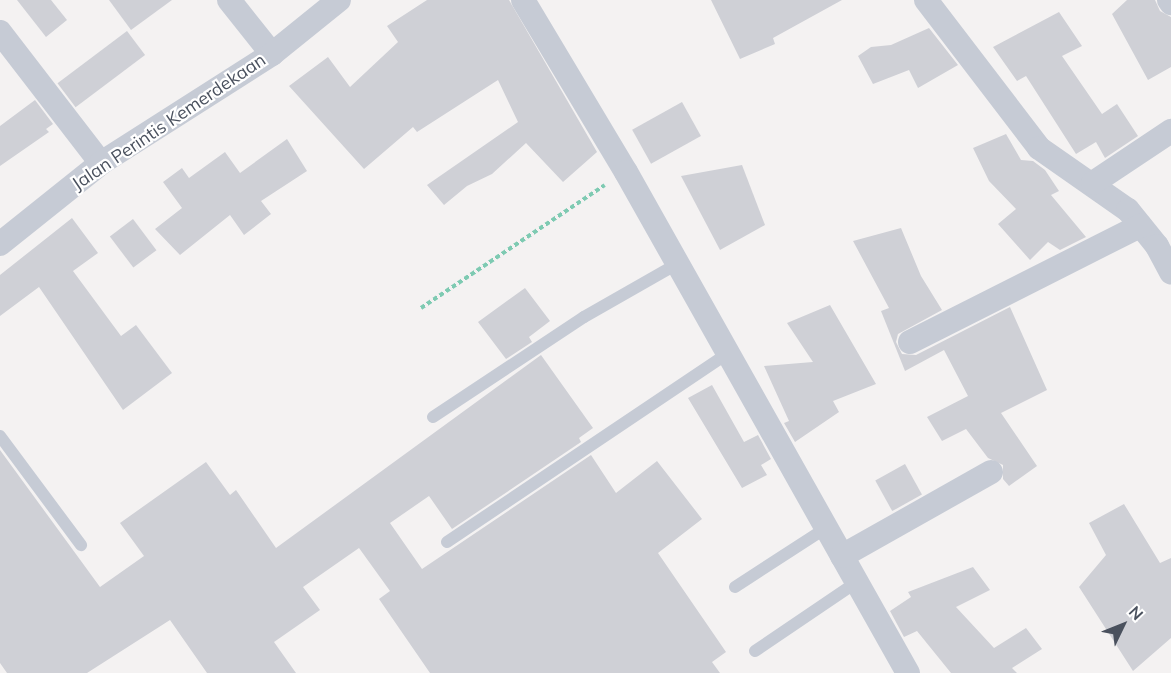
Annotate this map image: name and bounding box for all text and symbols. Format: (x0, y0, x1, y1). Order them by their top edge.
street label: Jalan Perintis Kemerdekaan (68, 49, 270, 195)
north arrow (1093, 595, 1153, 655)
text: N (1125, 601, 1148, 624)

